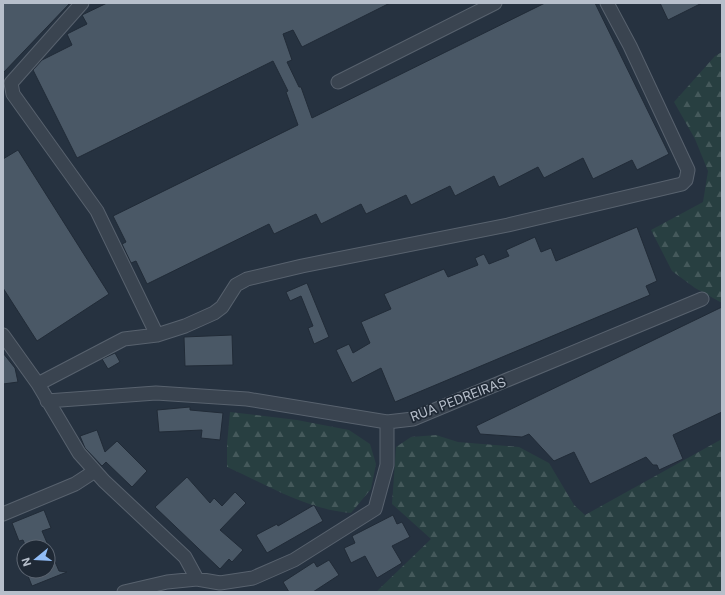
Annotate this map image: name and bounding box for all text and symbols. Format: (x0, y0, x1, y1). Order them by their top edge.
street label: RUA PEDREIRAS (408, 373, 508, 425)
north arrow (16, 539, 56, 579)
text: N (19, 556, 34, 568)

